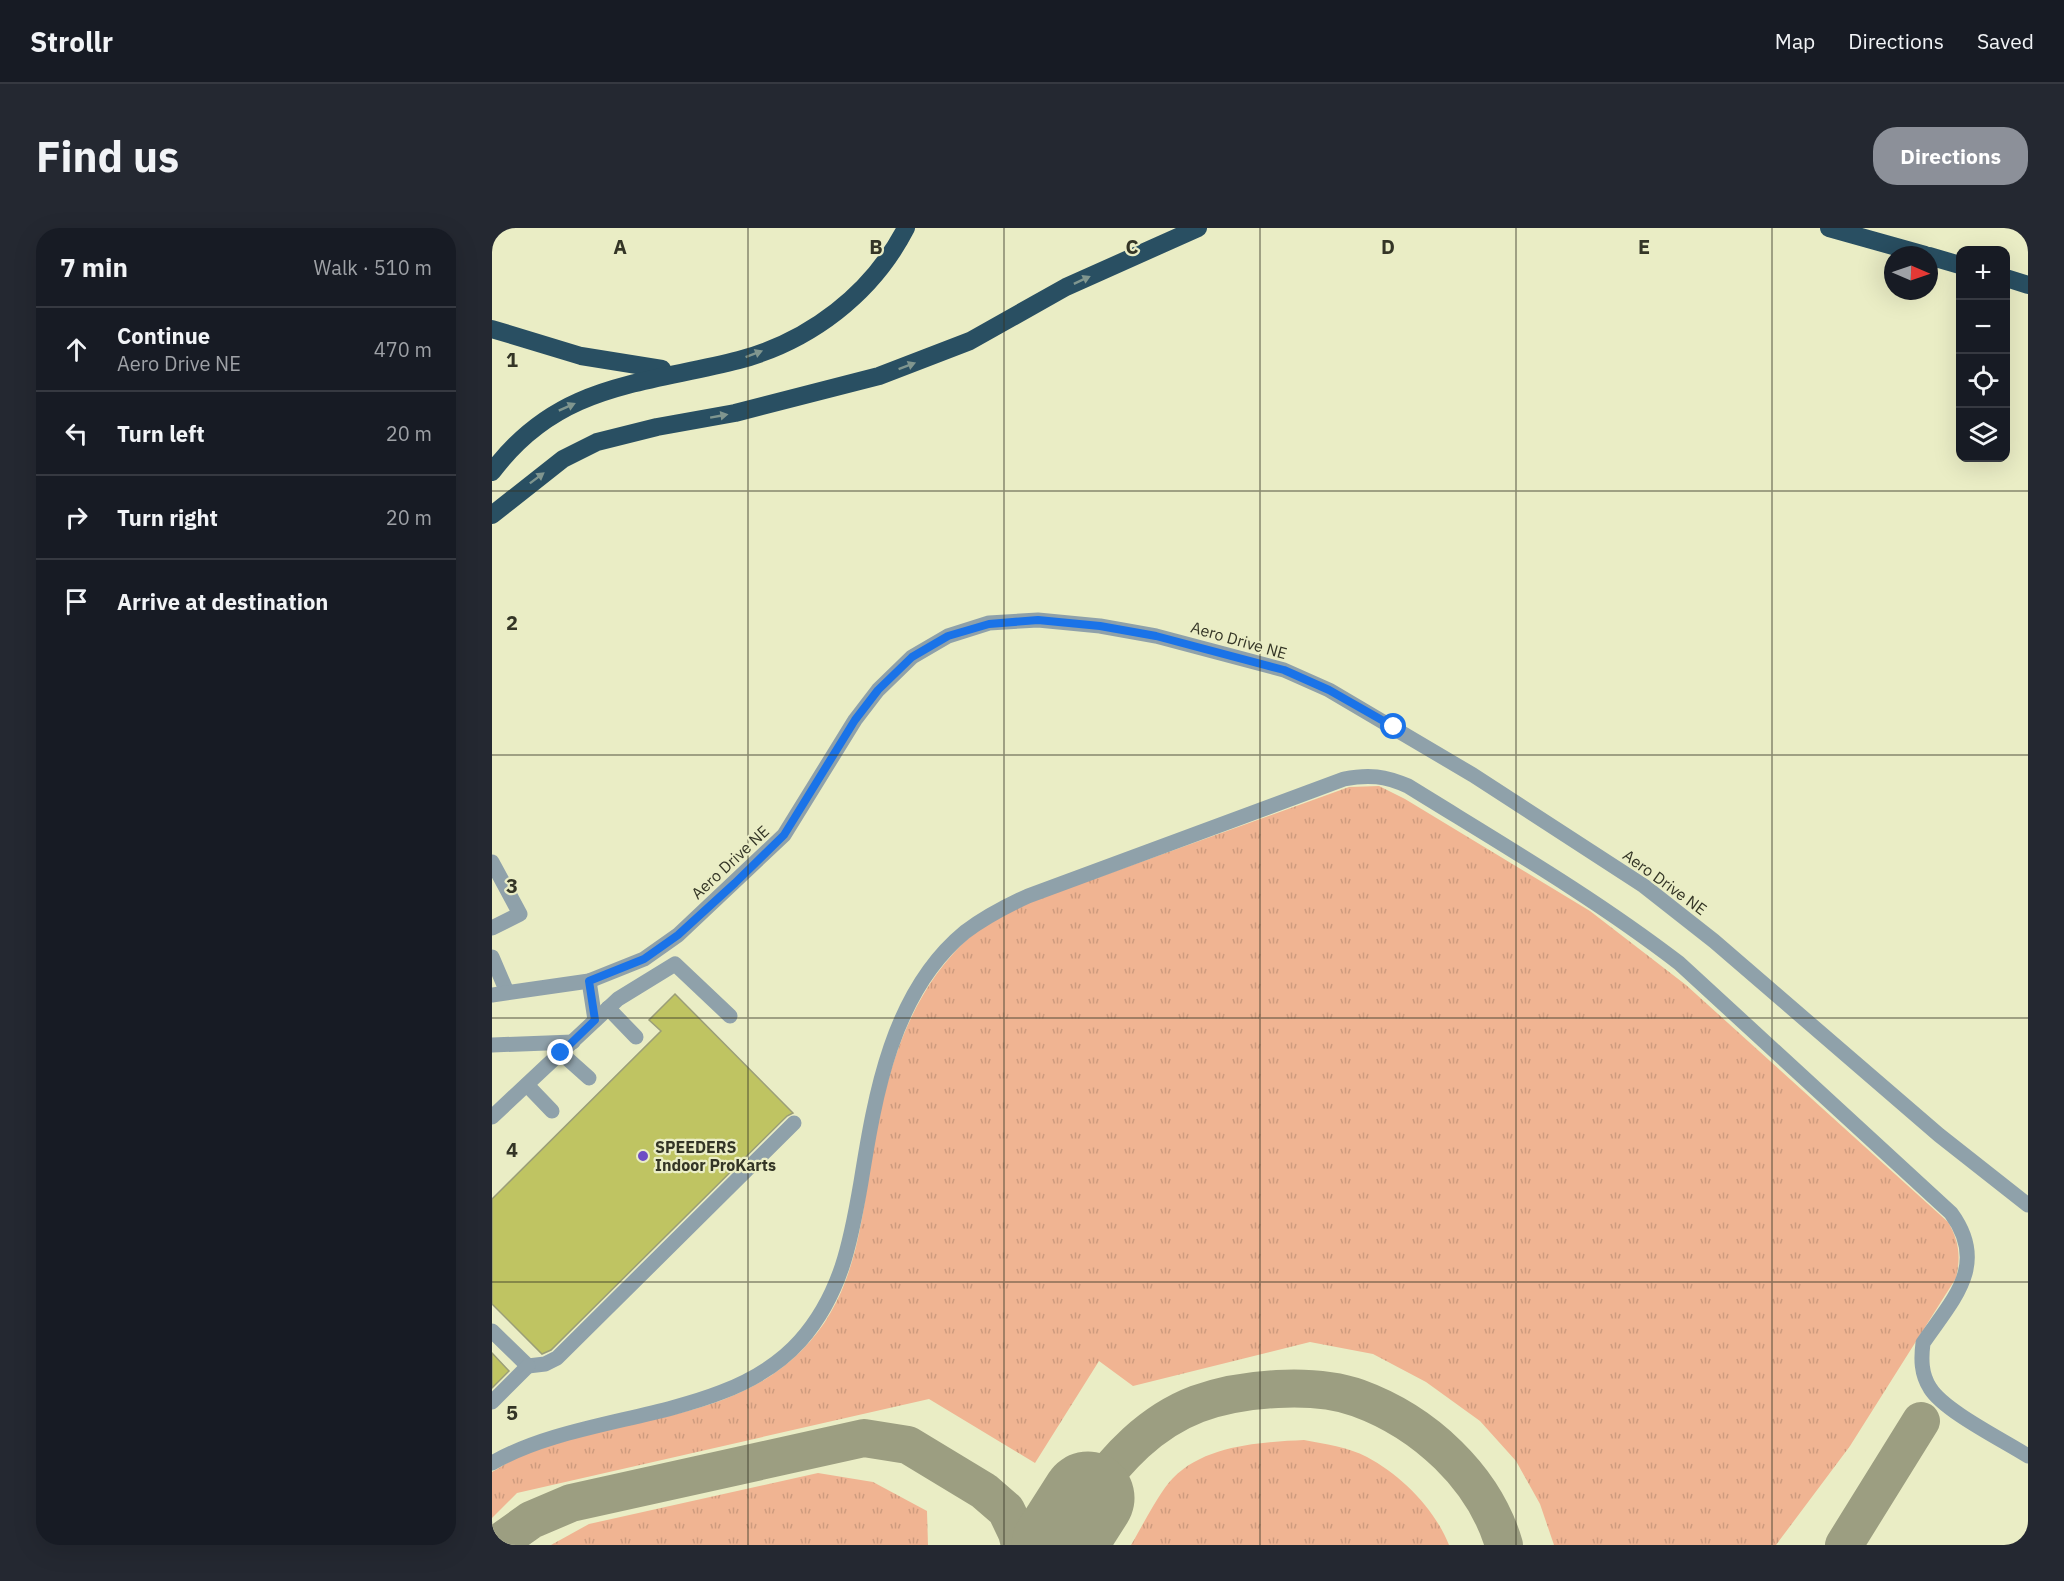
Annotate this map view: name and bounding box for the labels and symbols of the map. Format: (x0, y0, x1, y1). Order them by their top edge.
text: A (613, 233, 627, 260)
text: B (869, 233, 883, 260)
text: C (1125, 233, 1139, 260)
text: D (1381, 233, 1395, 260)
text: E (1638, 233, 1650, 260)
north arrow (1884, 246, 1938, 300)
one-way arrow (1073, 275, 1091, 285)
text: 1 (506, 346, 518, 373)
one-way arrow (746, 349, 764, 359)
one-way arrow (898, 360, 916, 370)
one-way arrow (558, 402, 575, 411)
one-way arrow (710, 411, 729, 420)
one-way arrow (528, 472, 544, 484)
text: 2 (506, 609, 518, 636)
street label: Aero Drive NE (1189, 617, 1289, 663)
route start (1380, 713, 1406, 739)
street label: Aero Drive NE (687, 821, 773, 903)
street label: Aero Drive NE (1619, 845, 1711, 919)
text: 3 (506, 872, 518, 899)
route end (547, 1039, 573, 1065)
text: 4 (506, 1136, 518, 1163)
place label: SPEEDERS Indoor ProKarts (655, 1137, 776, 1175)
marker: SPEEDERS Indoor ProKarts (636, 1149, 650, 1163)
text: 5 (506, 1399, 518, 1426)

